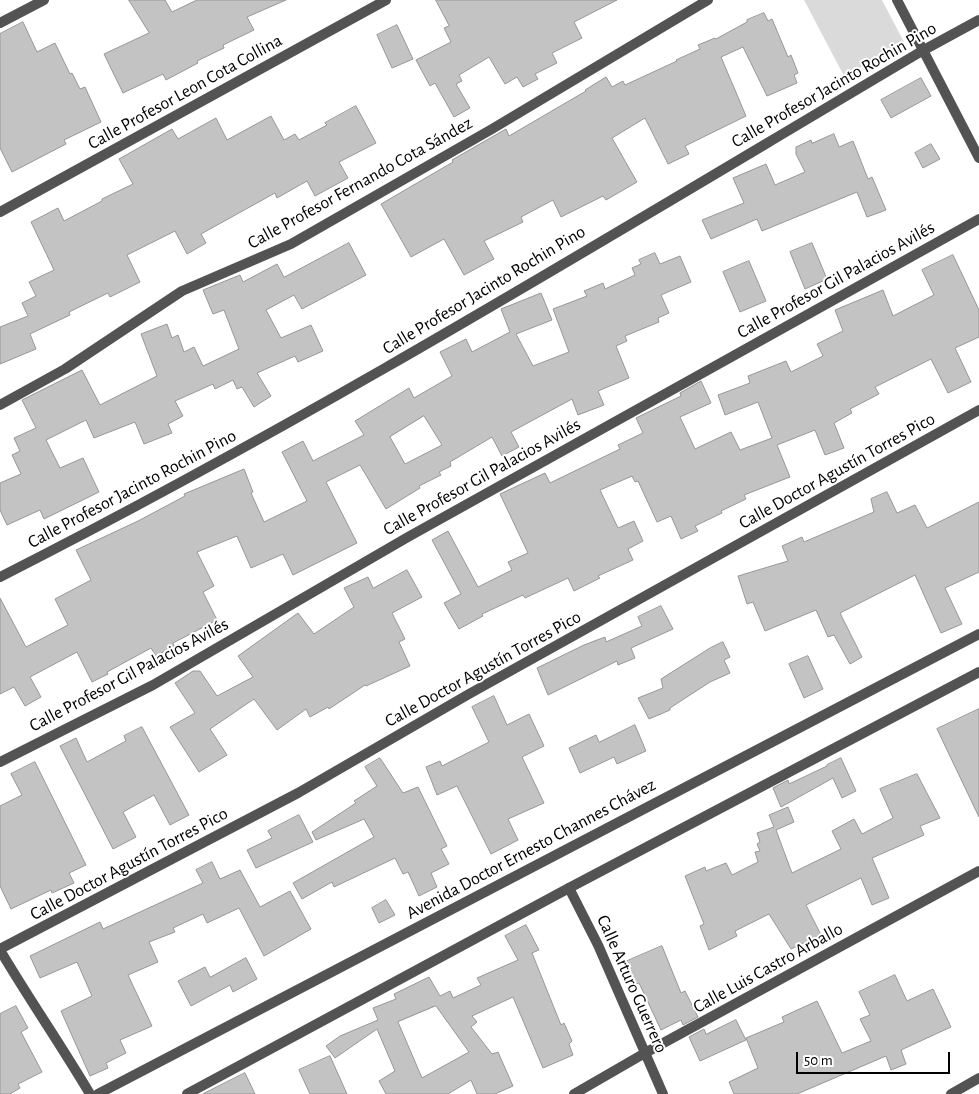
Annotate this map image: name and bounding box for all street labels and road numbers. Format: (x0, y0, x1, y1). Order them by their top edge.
street label: Calle Profesor Jacinto Rochin Pino (728, 17, 940, 153)
street label: Calle Profesor Leon Cota Collina (84, 30, 286, 154)
street label: Calle Profesor Fernando Cota Sández (244, 112, 476, 254)
street label: Calle Profesor Gil Palacios Avilés (733, 217, 939, 343)
street label: Calle Profesor Jacinto Rochin Pino (379, 221, 589, 359)
street label: Calle Doctor Agustín Torres Pico (735, 408, 939, 534)
street label: Calle Profesor Gil Palacios Avilés (379, 414, 585, 540)
street label: Calle Profesor Jacinto Rochin Pino (24, 425, 240, 553)
street label: Calle Doctor Agustín Torres Pico (381, 606, 585, 732)
street label: Calle Profesor Gil Palacios Avilés (26, 613, 232, 737)
street label: Avenida Doctor Ernesto Channes Chávez (403, 774, 659, 924)
street label: Calle Doctor Agustín Torres Pico (26, 803, 232, 925)
street label: Calle Arturo Guerrero (592, 912, 672, 1056)
street label: Calle Luis Castro Arballo (690, 918, 846, 1018)

